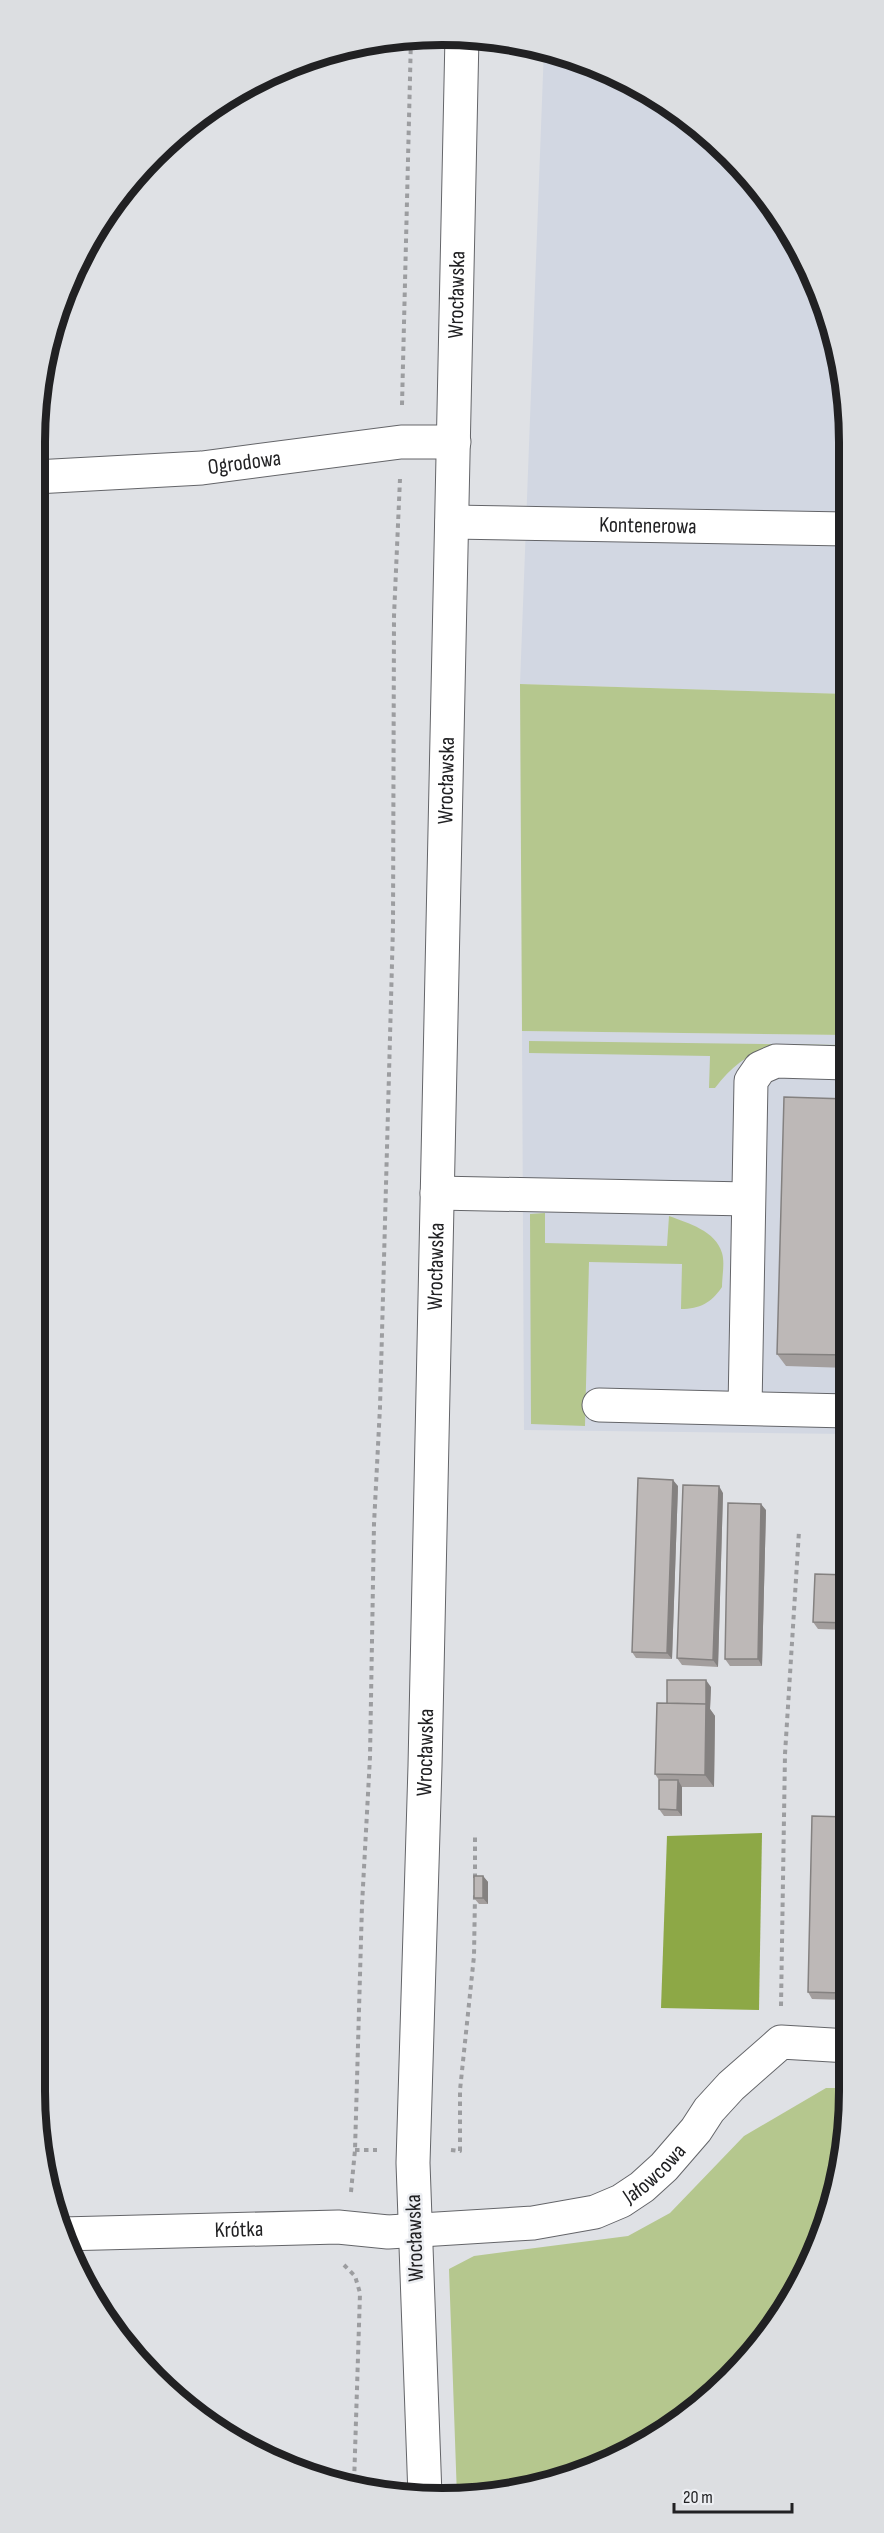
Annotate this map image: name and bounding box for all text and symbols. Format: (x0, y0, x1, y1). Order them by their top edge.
street label: Wrocławska (442, 251, 471, 339)
street label: Ogrodowa (206, 444, 283, 481)
street label: Kontenerowa (599, 511, 697, 540)
street label: Wrocławska (432, 737, 461, 825)
street label: Wrocławska (421, 1222, 450, 1311)
street label: Wrocławska (411, 1708, 440, 1797)
street label: Jałowcowa (617, 2138, 692, 2210)
street label: Wrocławska (400, 2194, 430, 2282)
street label: Krótka (214, 2215, 264, 2244)
scale bar (674, 2476, 792, 2514)
text: 20 m (683, 2487, 713, 2508)

